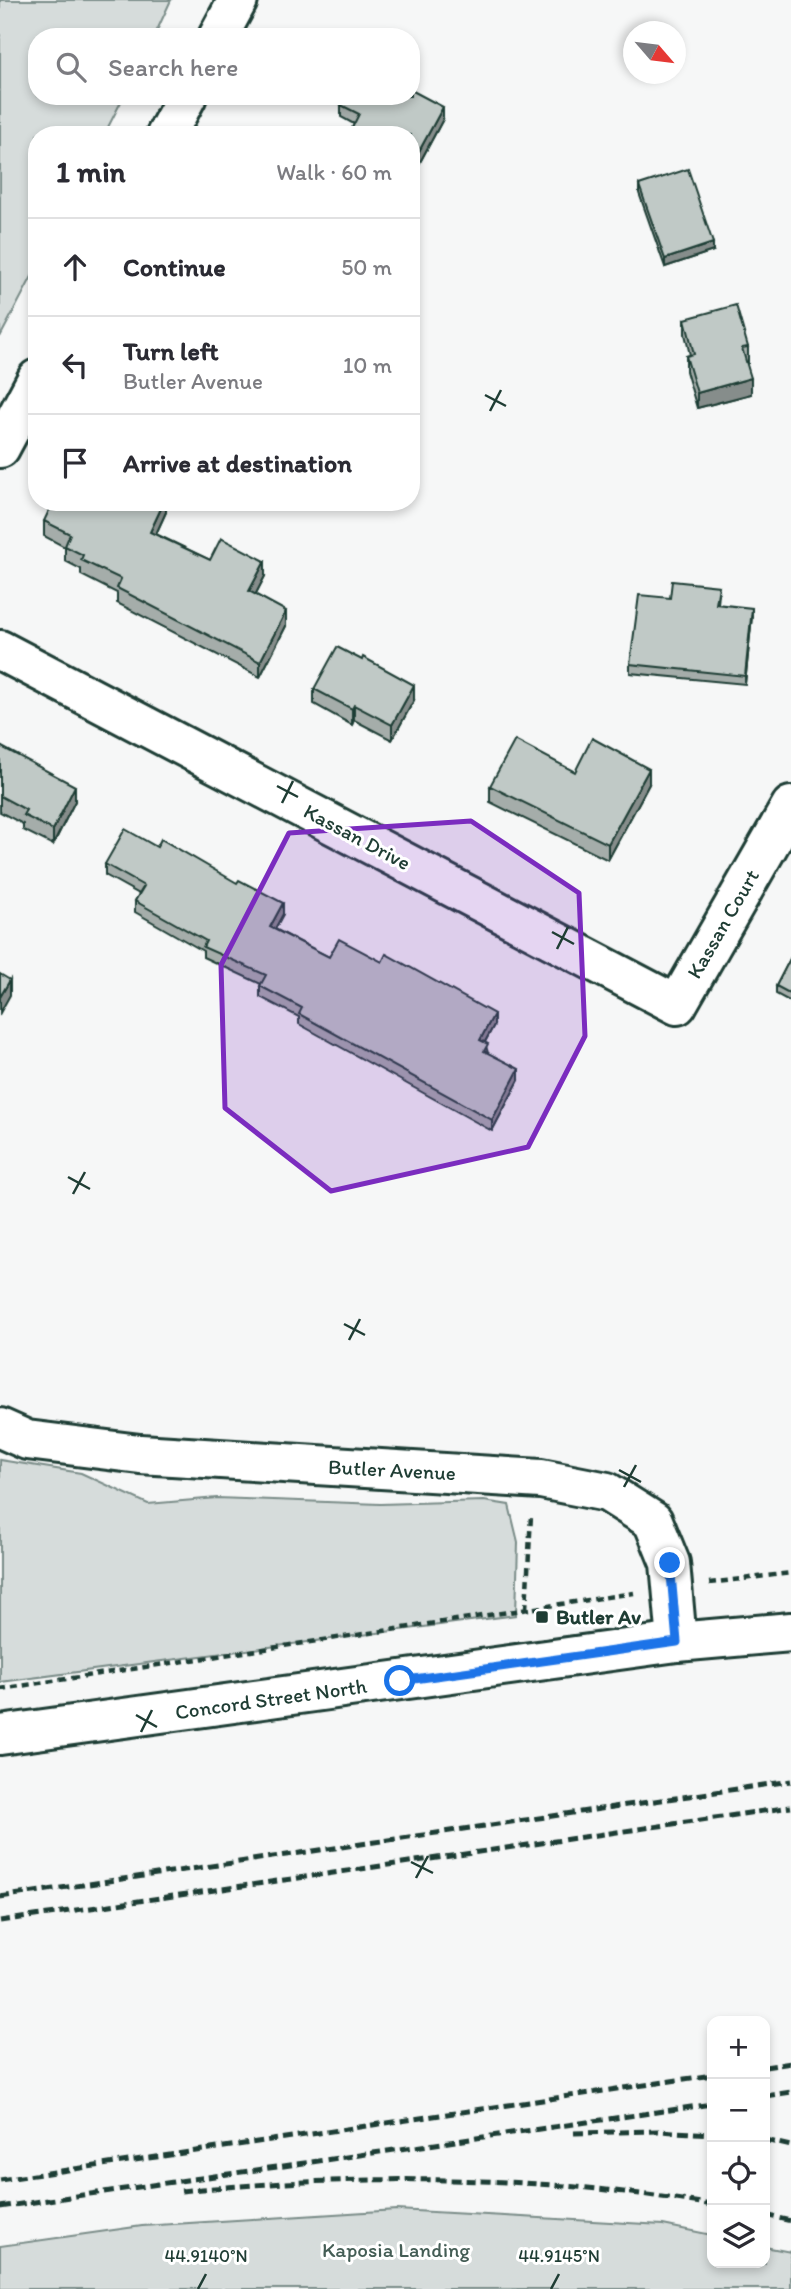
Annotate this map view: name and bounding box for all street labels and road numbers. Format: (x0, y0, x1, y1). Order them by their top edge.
street label: Kassan Drive (300, 798, 415, 875)
street label: Kassan Court (681, 865, 764, 983)
street label: Butler Avenue (328, 1454, 457, 1485)
street label: Concord Street North (173, 1673, 369, 1724)

